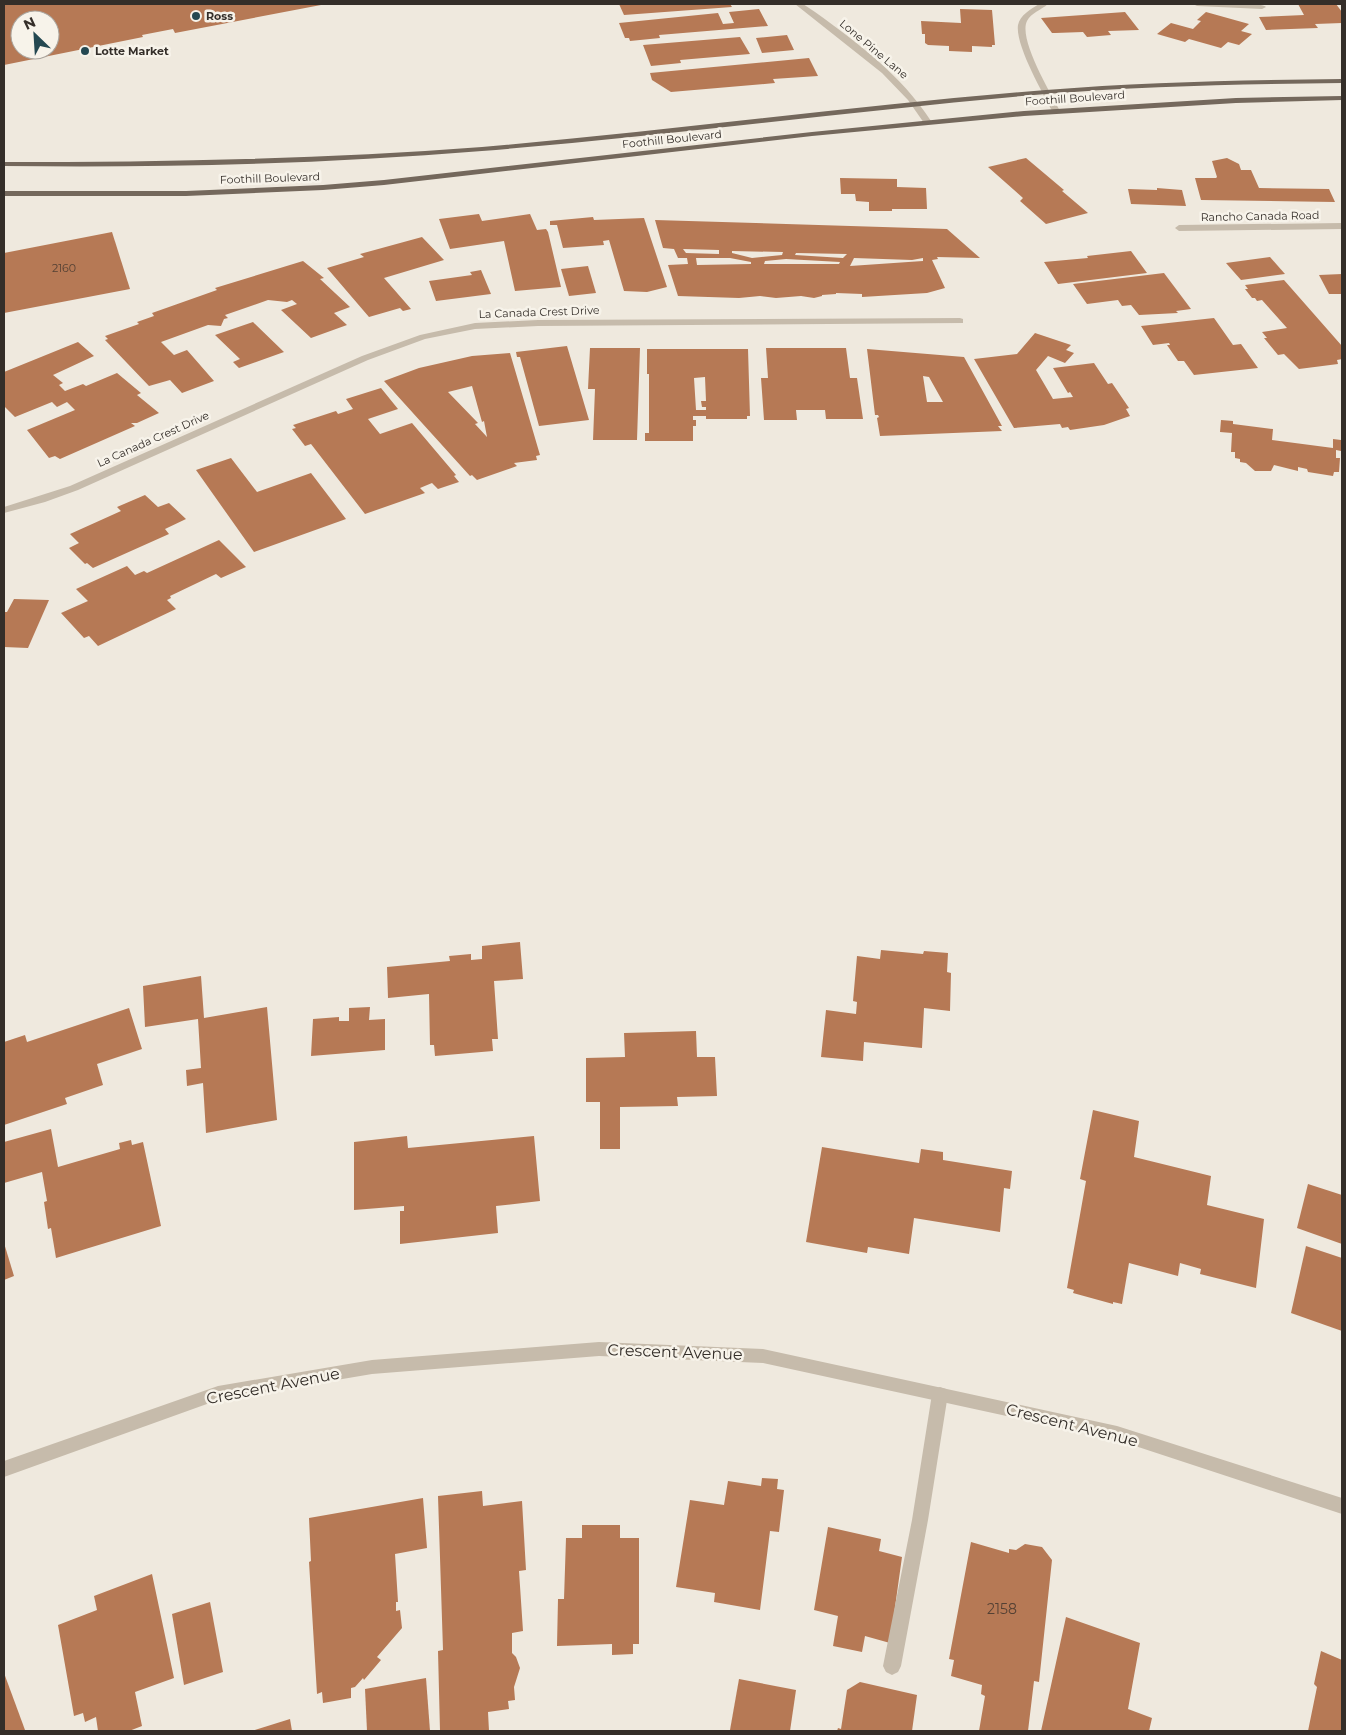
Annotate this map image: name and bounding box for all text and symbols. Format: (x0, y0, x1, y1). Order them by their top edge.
place label: Ross (206, 9, 233, 23)
north arrow (10, 10, 60, 60)
marker: Ross (190, 10, 202, 22)
text: N (21, 13, 38, 34)
street label: Lone Pine Lane (837, 16, 911, 82)
place label: Lotte Market (95, 44, 169, 58)
marker: Lotte Market (79, 45, 91, 57)
street label: Foothill Boulevard (1025, 88, 1125, 108)
street label: Foothill Boulevard (621, 127, 723, 151)
street label: Foothill Boulevard (220, 169, 320, 187)
street label: Rancho Canada Road (1200, 208, 1320, 224)
house number: 2160 (52, 261, 76, 275)
street label: La Canada Crest Drive (478, 303, 600, 321)
street label: La Canada Crest Drive (95, 408, 211, 470)
street label: Crescent Avenue (607, 1340, 743, 1364)
street label: Crescent Avenue (205, 1364, 341, 1408)
street label: Crescent Avenue (1004, 1399, 1140, 1451)
house number: 2158 (987, 1600, 1017, 1618)

